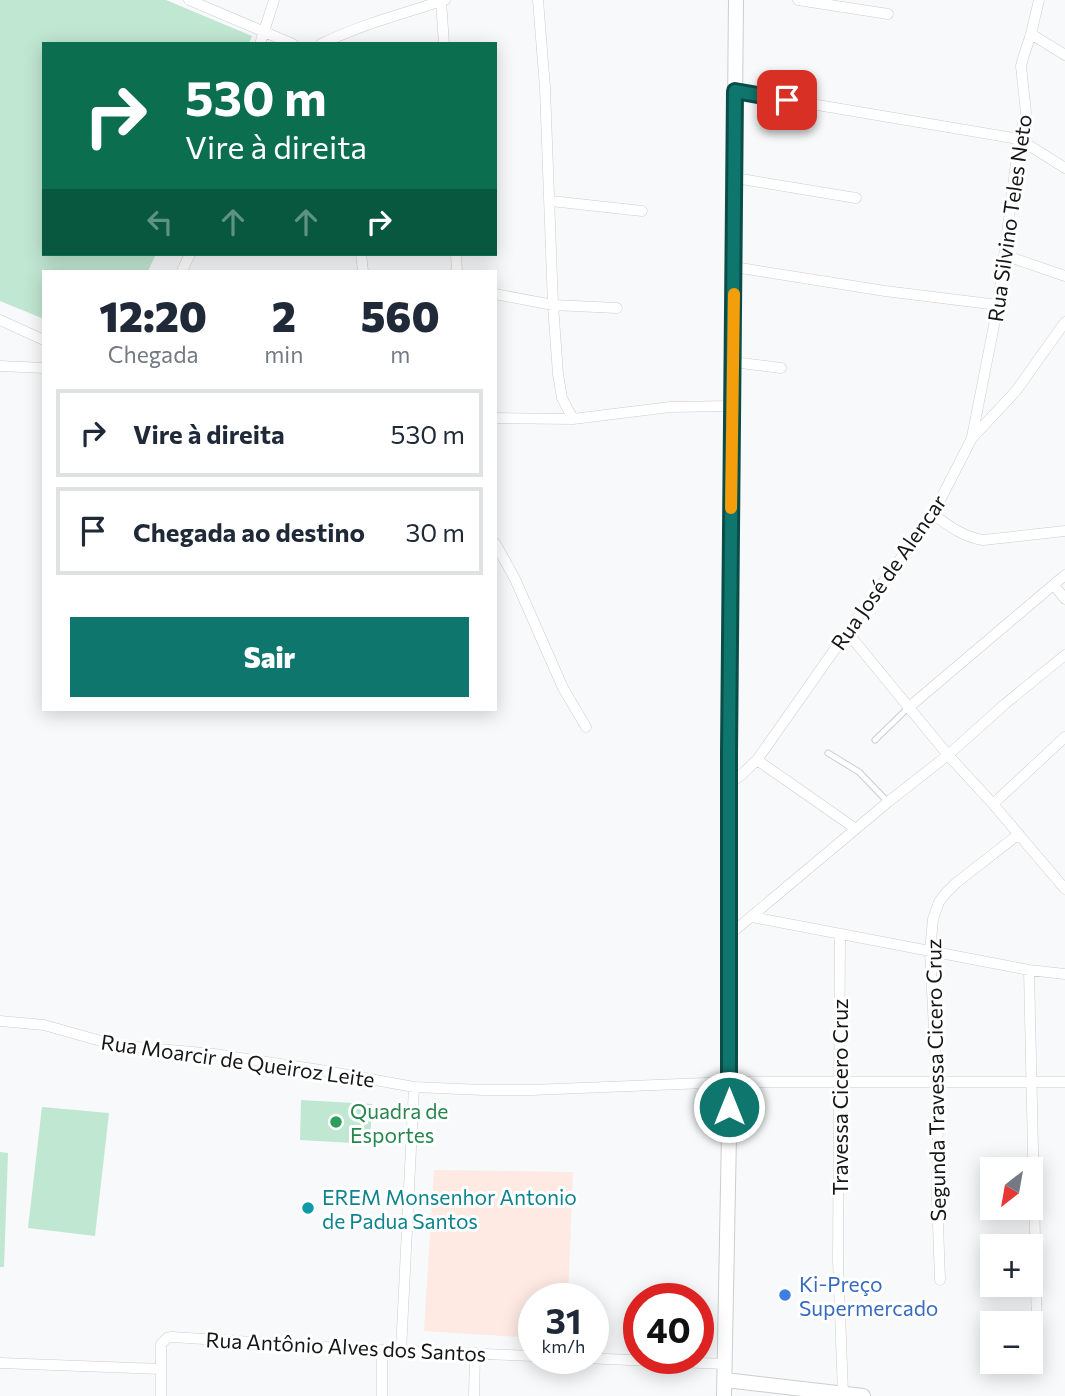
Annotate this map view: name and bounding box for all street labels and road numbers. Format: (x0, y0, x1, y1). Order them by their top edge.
street label: Rua Silvino Teles Neto (982, 113, 1036, 323)
street label: Rua José de Alencar (825, 490, 951, 654)
street label: Segunda Travessa Cicero Cruz (920, 938, 950, 1222)
street label: Travessa Cicero Cruz (827, 999, 852, 1195)
street label: Rua Moarcir de Queiroz Leite (100, 1028, 376, 1092)
street label: Rua Antônio Alves dos Santos (205, 1326, 487, 1366)

